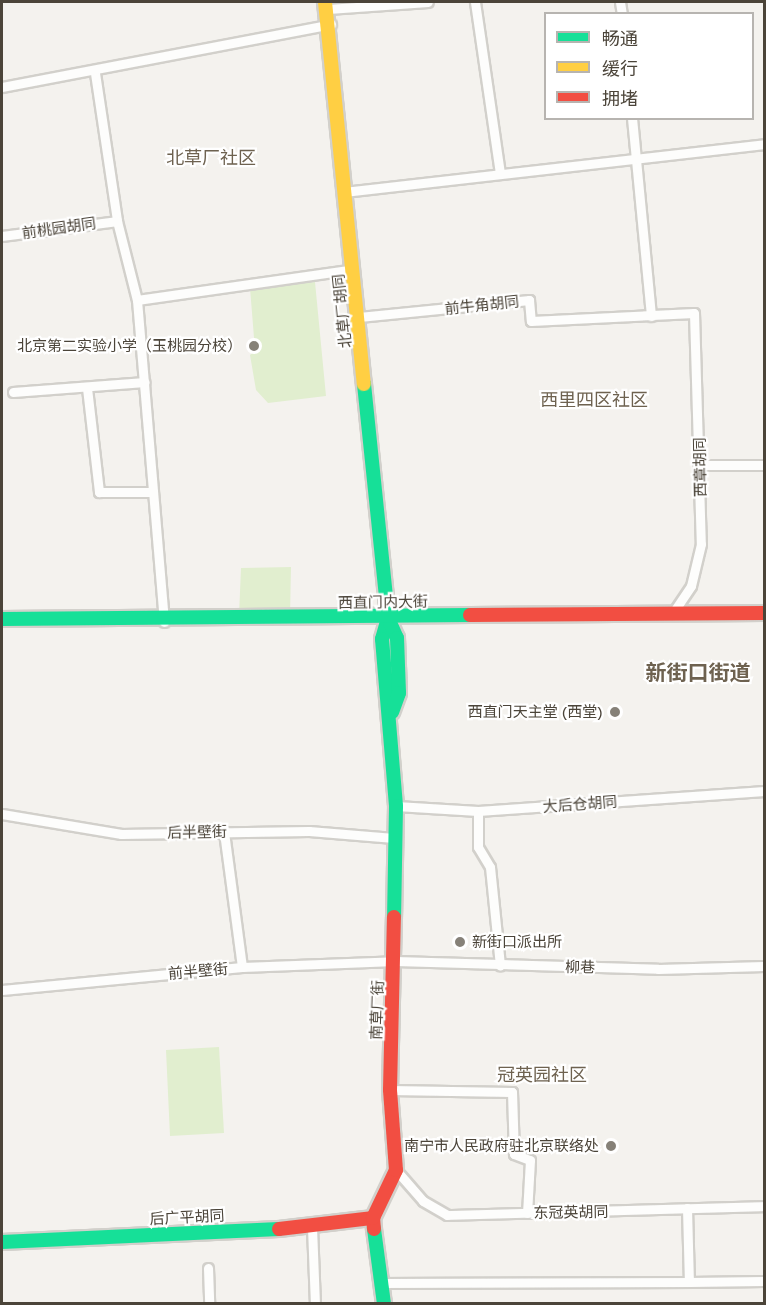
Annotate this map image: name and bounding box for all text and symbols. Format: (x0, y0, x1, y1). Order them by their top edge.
legend (544, 12, 754, 120)
text: 畅通 (602, 27, 638, 49)
text: 缓行 (602, 57, 638, 79)
text: 拥堵 (602, 87, 638, 109)
district label: 北草厂社区 (166, 146, 256, 168)
street label: 前桃园胡同 (21, 214, 97, 242)
street label: 北草厂胡同 (329, 273, 355, 349)
street label: 前牛角胡同 (444, 292, 520, 318)
place label: 北京第二实验小学（玉桃园分校） (17, 337, 242, 355)
marker: 北京第二实验小学（玉桃园分校） (247, 339, 261, 353)
district label: 西里四区社区 (540, 388, 648, 410)
street label: 西章胡同 (690, 437, 710, 497)
street label: 西直门内大街 (338, 592, 428, 612)
district label: 新街口街道 (646, 659, 750, 685)
place label: 西直门天主堂 (西堂) (468, 703, 603, 721)
marker: 西直门天主堂 (西堂) (608, 705, 622, 719)
street label: 大后仓胡同 (542, 792, 618, 816)
street label: 后半壁街 (167, 822, 227, 842)
place label: 新街口派出所 (472, 933, 562, 951)
marker: 新街口派出所 (453, 935, 467, 949)
street label: 柳巷 (565, 958, 595, 976)
street label: 前半壁街 (167, 959, 229, 983)
street label: 南草厂街 (367, 980, 387, 1040)
district label: 冠英园社区 (497, 1063, 587, 1085)
place label: 南宁市人民政府驻北京联络处 (404, 1137, 599, 1155)
marker: 南宁市人民政府驻北京联络处 (604, 1139, 618, 1153)
street label: 东冠英胡同 (533, 1202, 609, 1222)
street label: 后广平胡同 (149, 1206, 225, 1228)

